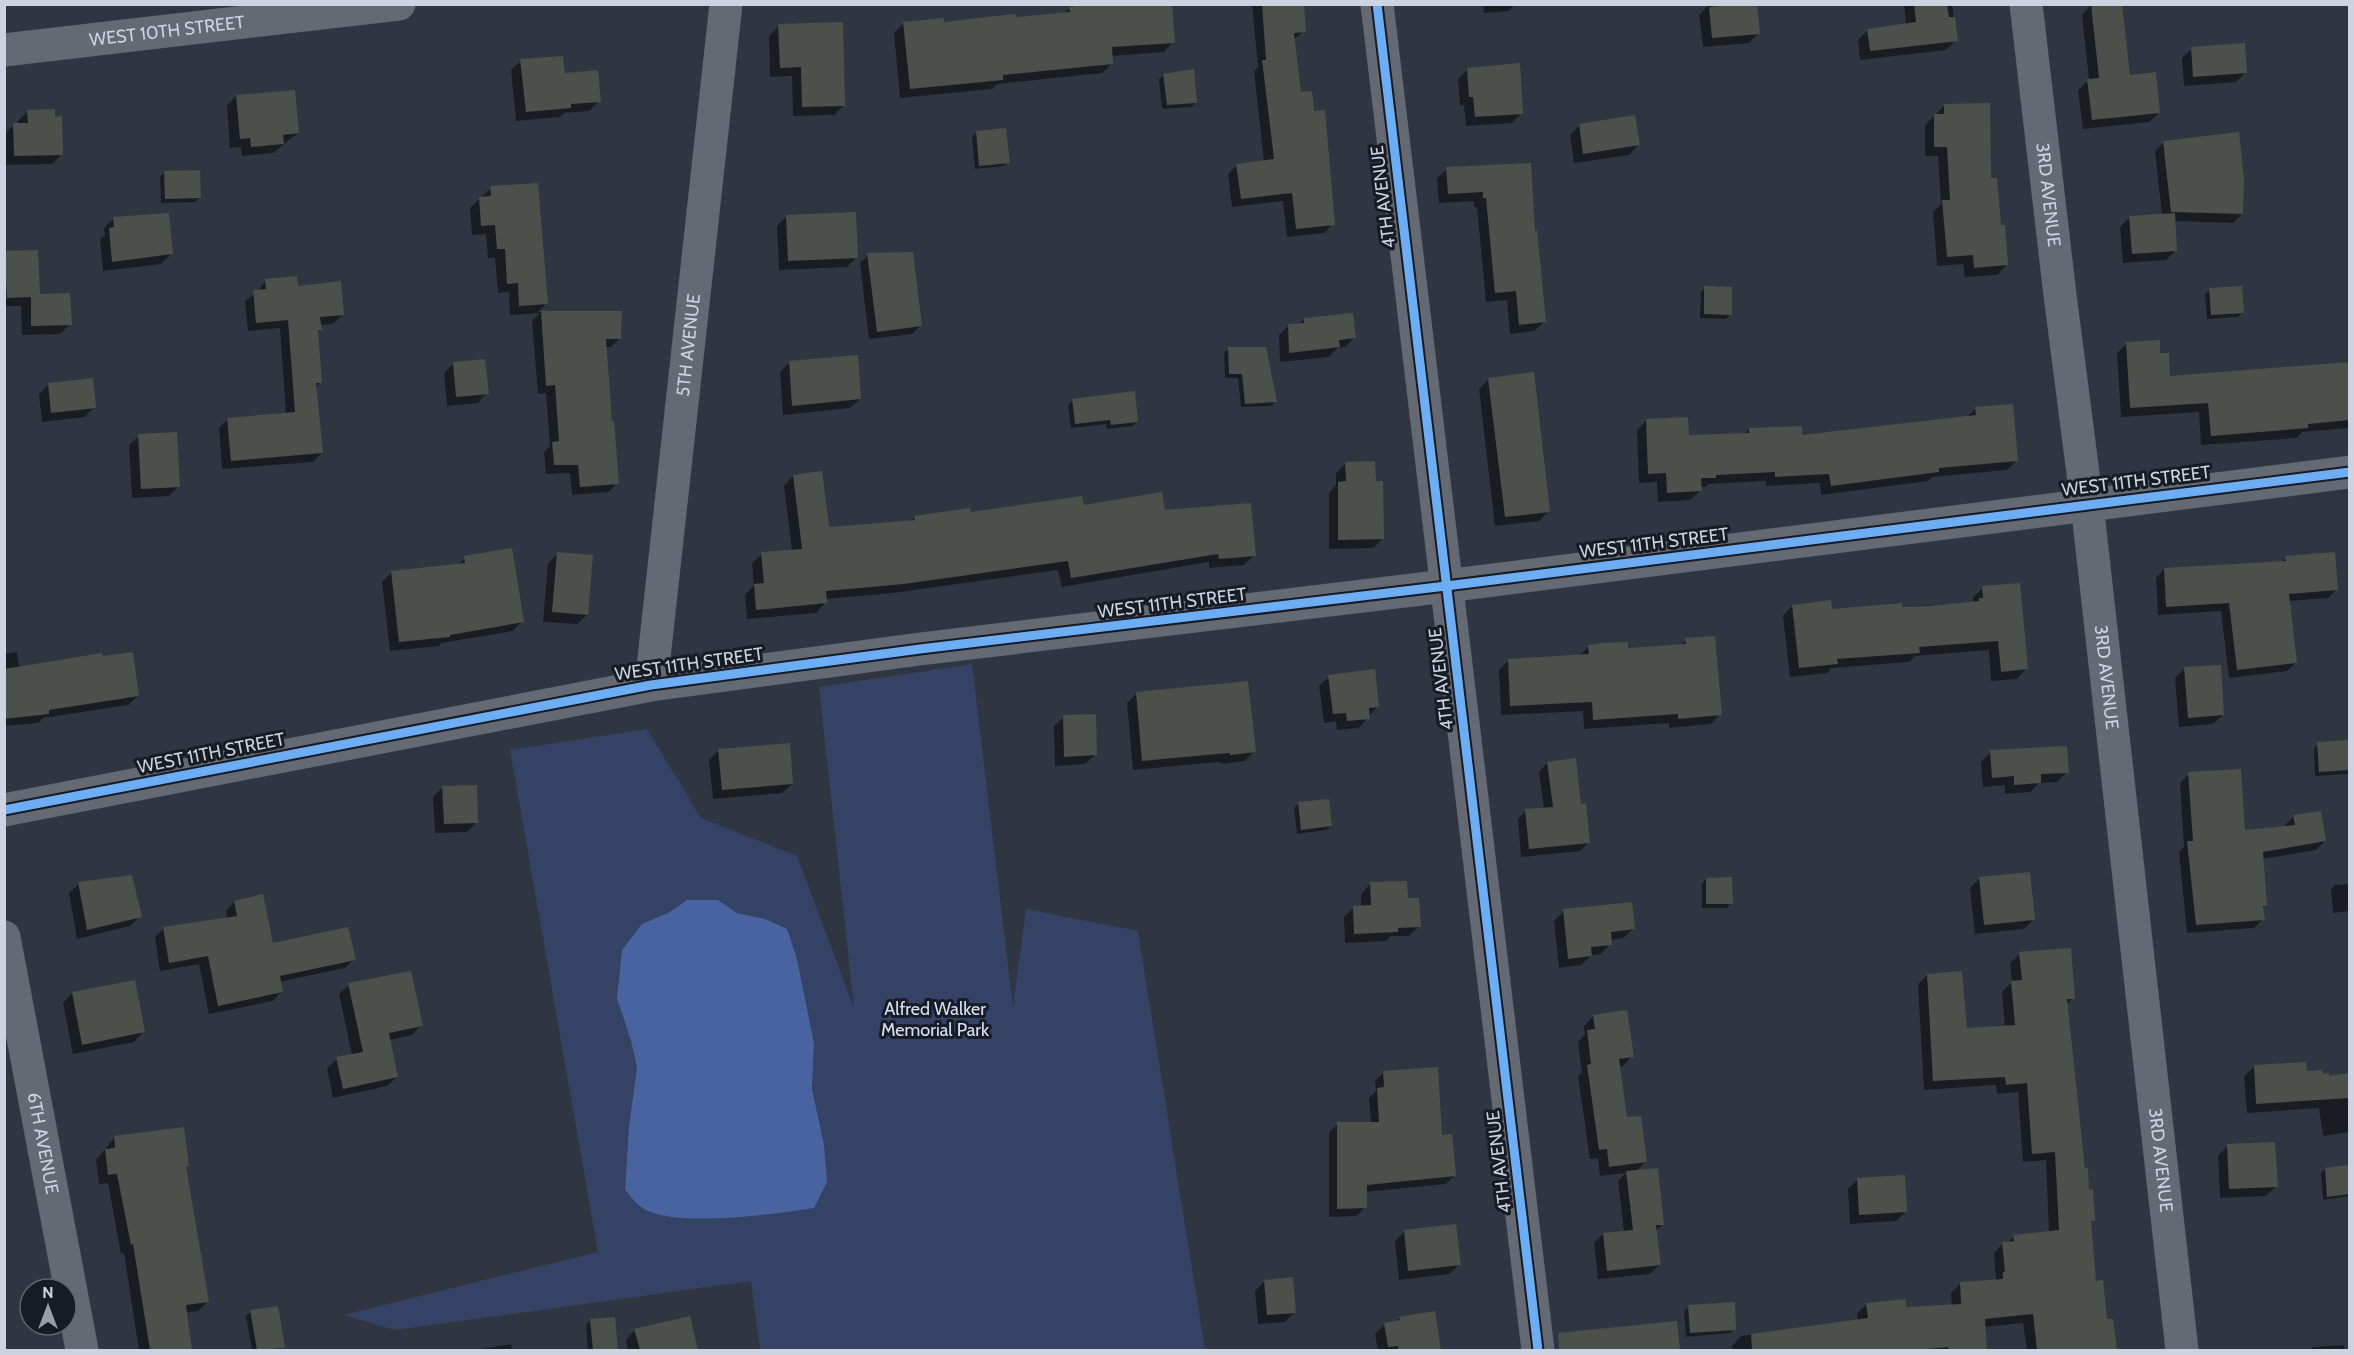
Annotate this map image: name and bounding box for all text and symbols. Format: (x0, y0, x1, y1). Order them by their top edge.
street label: WEST 10TH STREET (88, 11, 246, 51)
street label: 3RD AVENUE (2031, 141, 2065, 248)
street label: 4TH AVENUE (1366, 144, 1400, 250)
street label: 5TH AVENUE (672, 293, 705, 397)
street label: WEST 11TH STREET (2060, 461, 2212, 501)
street label: WEST 11TH STREET (1578, 523, 1730, 563)
street label: WEST 11TH STREET (1096, 583, 1248, 623)
street label: 3RD AVENUE (2090, 624, 2123, 730)
street label: 4TH AVENUE (1424, 626, 1458, 732)
street label: WEST 11TH STREET (613, 643, 765, 685)
street label: WEST 11TH STREET (135, 728, 287, 778)
park label: Alfred Walker Memorial Park (881, 998, 990, 1041)
street label: 6TH AVENUE (23, 1091, 63, 1196)
street label: 3RD AVENUE (2144, 1107, 2177, 1213)
street label: 4TH AVENUE (1482, 1109, 1516, 1215)
north arrow (18, 1277, 78, 1337)
text: N (42, 1283, 54, 1302)

